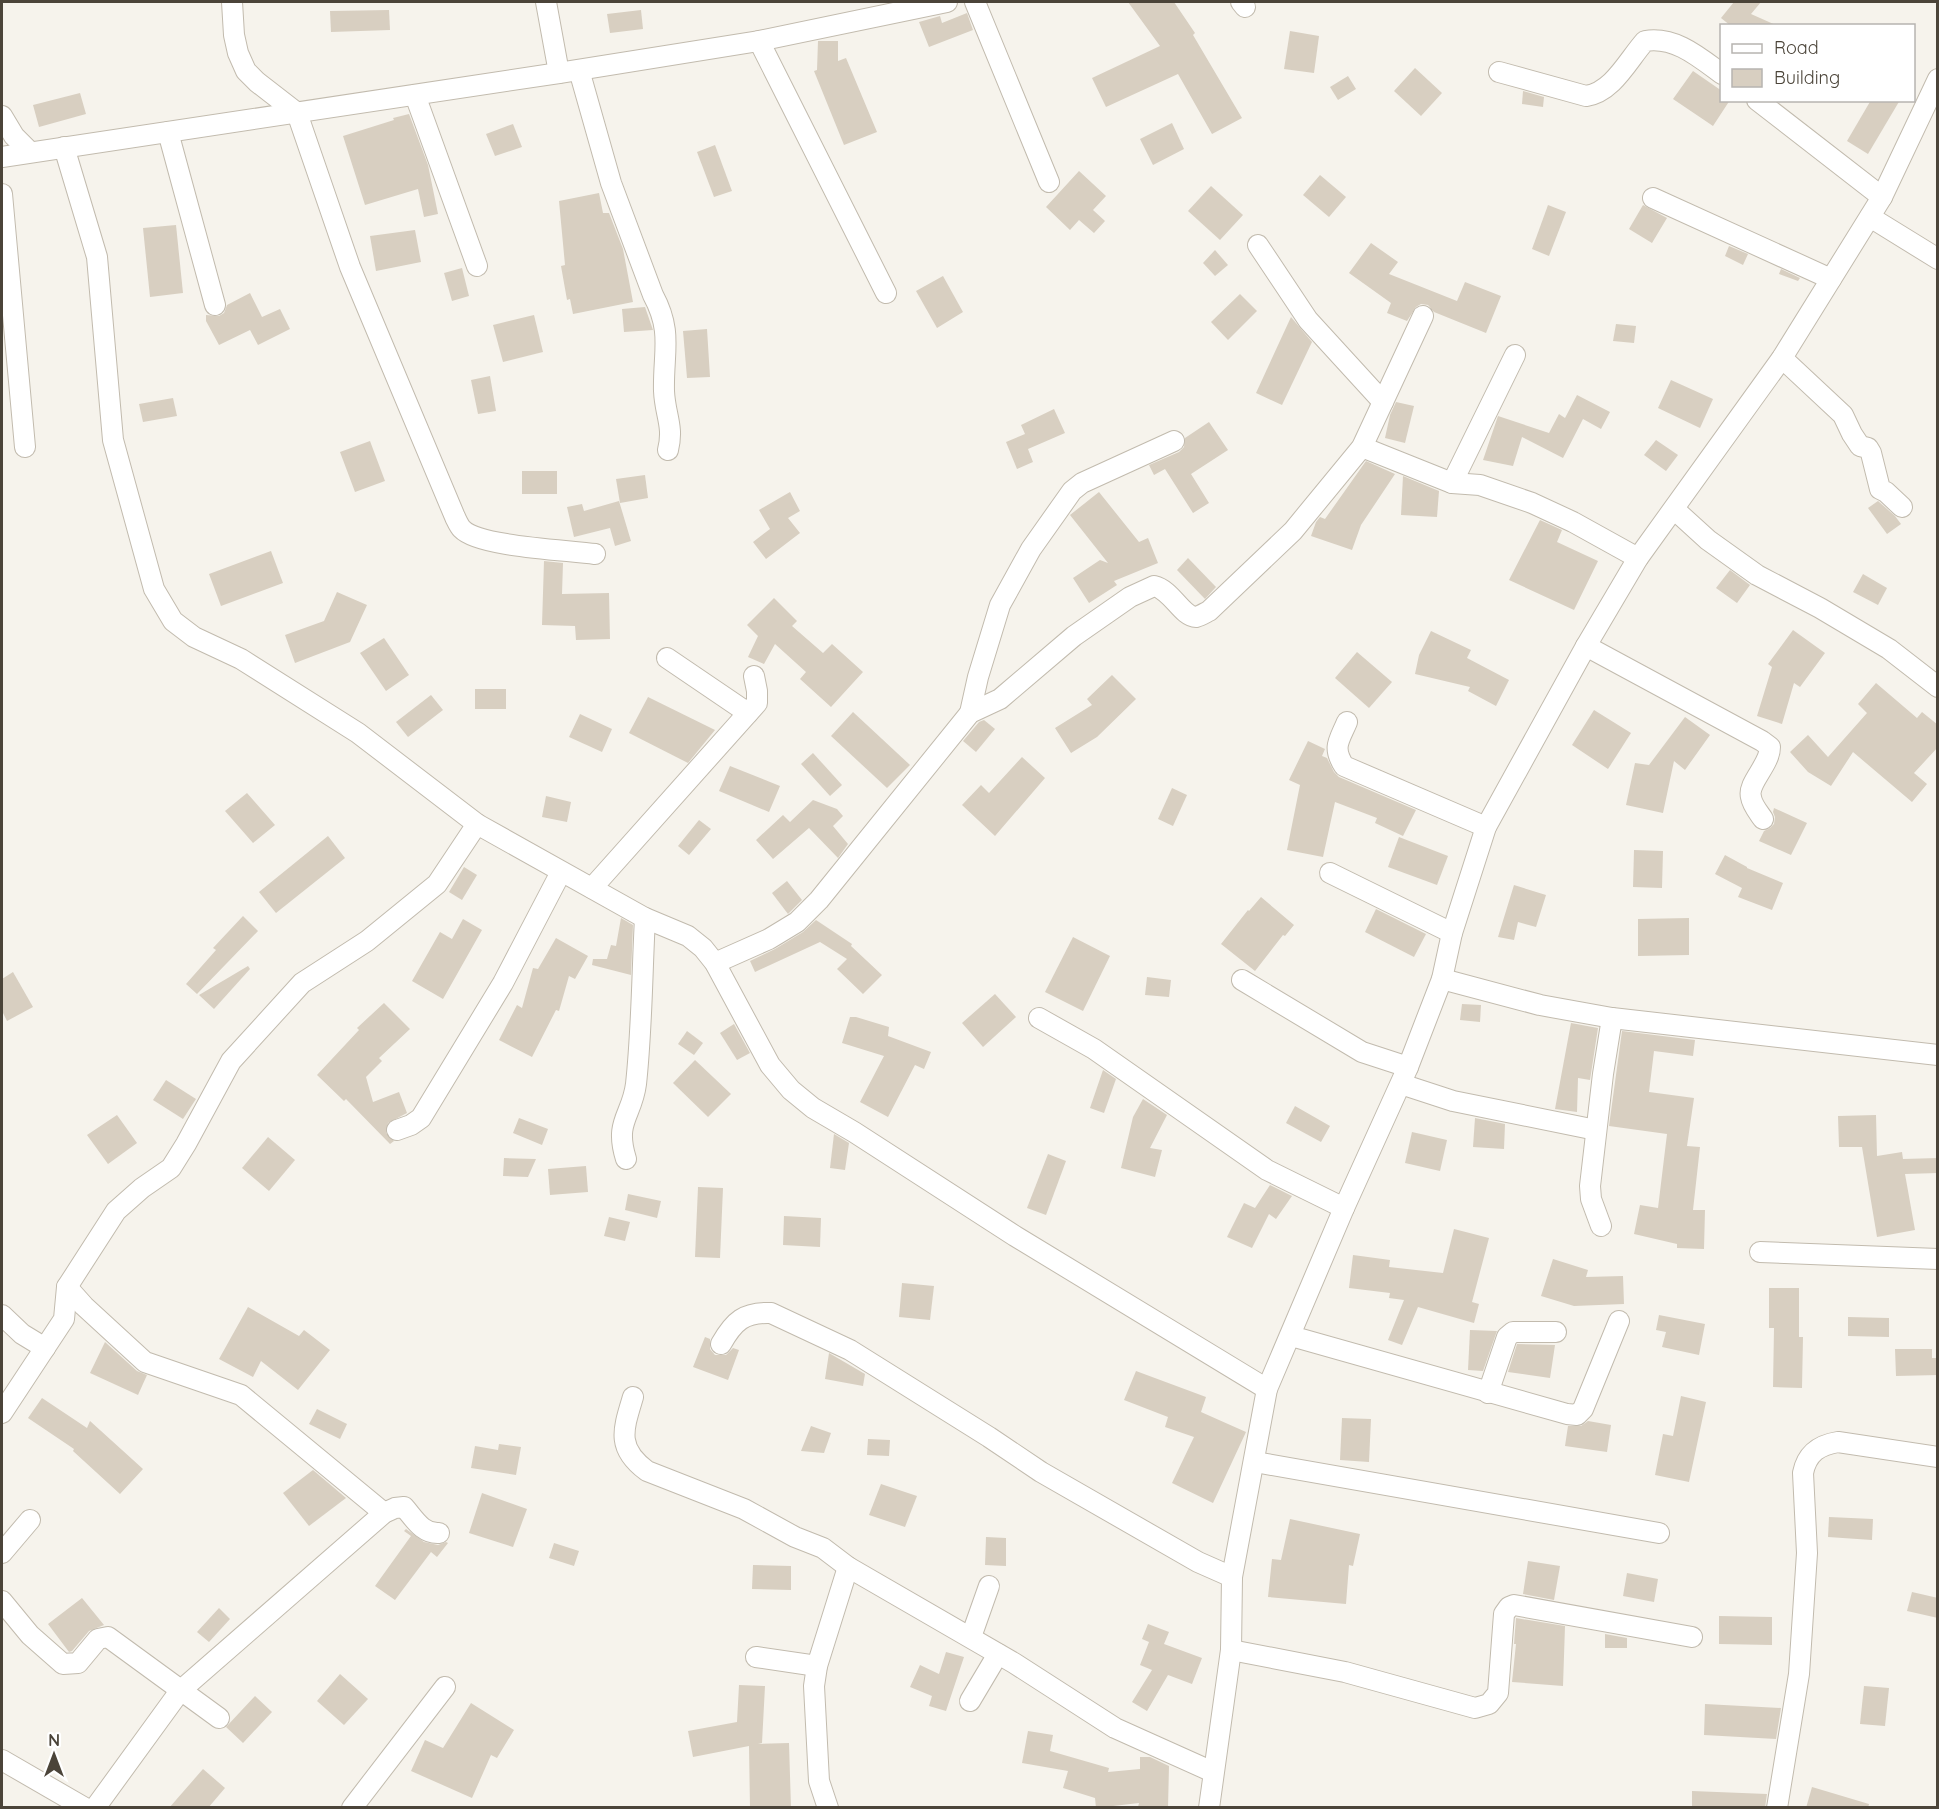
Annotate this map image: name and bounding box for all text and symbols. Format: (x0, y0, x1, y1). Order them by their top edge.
legend (1720, 24, 1915, 102)
text: Road (1774, 36, 1819, 59)
text: Building (1774, 66, 1840, 89)
north arrow (24, 1725, 84, 1785)
text: N (48, 1730, 60, 1750)

